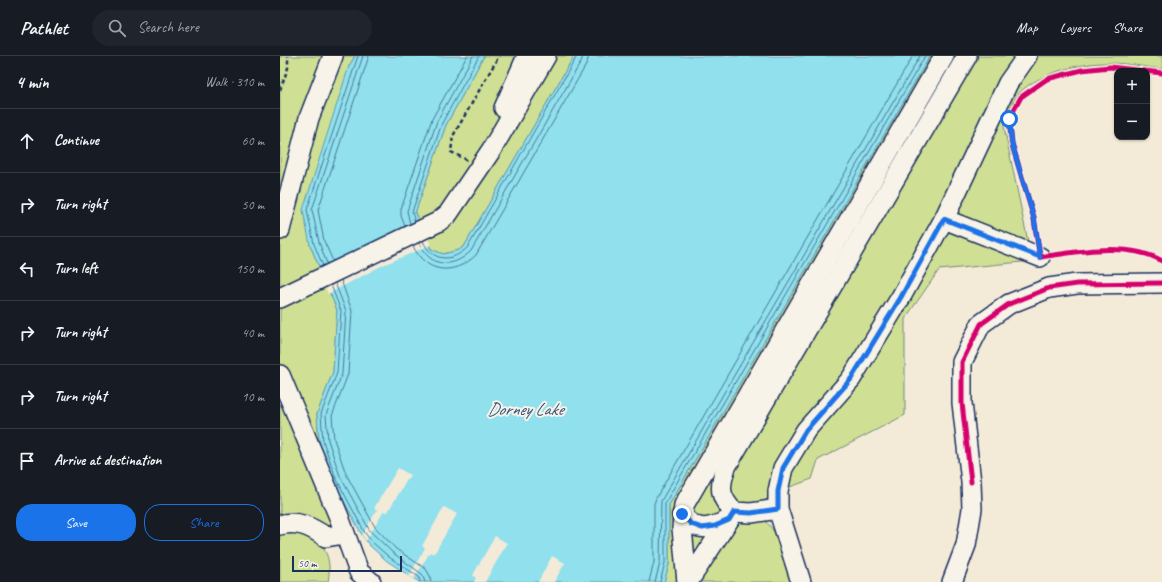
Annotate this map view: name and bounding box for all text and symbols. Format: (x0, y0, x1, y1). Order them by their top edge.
search box (92, 10, 372, 46)
text: Pathlet (20, 16, 68, 40)
icon: search (106, 17, 128, 39)
text: Search here (138, 18, 199, 37)
text: Map (1016, 19, 1038, 36)
text: Layers (1060, 19, 1091, 36)
text: Share (1113, 19, 1142, 36)
map controls (1114, 68, 1150, 140)
button: + (1114, 68, 1150, 104)
text: 4 min (16, 72, 49, 93)
text: Walk · 310 m (205, 74, 264, 90)
button: − (1114, 104, 1150, 140)
route start (1000, 110, 1018, 128)
icon: ahead (16, 130, 38, 152)
text: Continue (54, 131, 99, 150)
text: 60 m (242, 133, 264, 149)
icon: right (16, 194, 38, 216)
text: Turn right (54, 195, 107, 214)
text: 50 m (242, 197, 264, 213)
icon: left (16, 258, 38, 280)
text: Turn left (54, 259, 97, 278)
text: 150 m (236, 261, 264, 277)
icon: right (16, 322, 38, 344)
text: Turn right (54, 323, 107, 342)
text: 40 m (242, 325, 264, 341)
icon: right (16, 386, 38, 408)
text: Turn right (54, 387, 107, 406)
text: 10 m (242, 389, 264, 405)
water label: Dorney Lake (487, 398, 566, 420)
icon: arrive (16, 450, 38, 472)
text: Arrive at destination (54, 451, 161, 470)
button: Save (16, 504, 136, 541)
button: Share (144, 504, 264, 541)
route end (673, 505, 691, 523)
scale bar (292, 554, 402, 573)
text: 50 m (298, 556, 317, 570)

